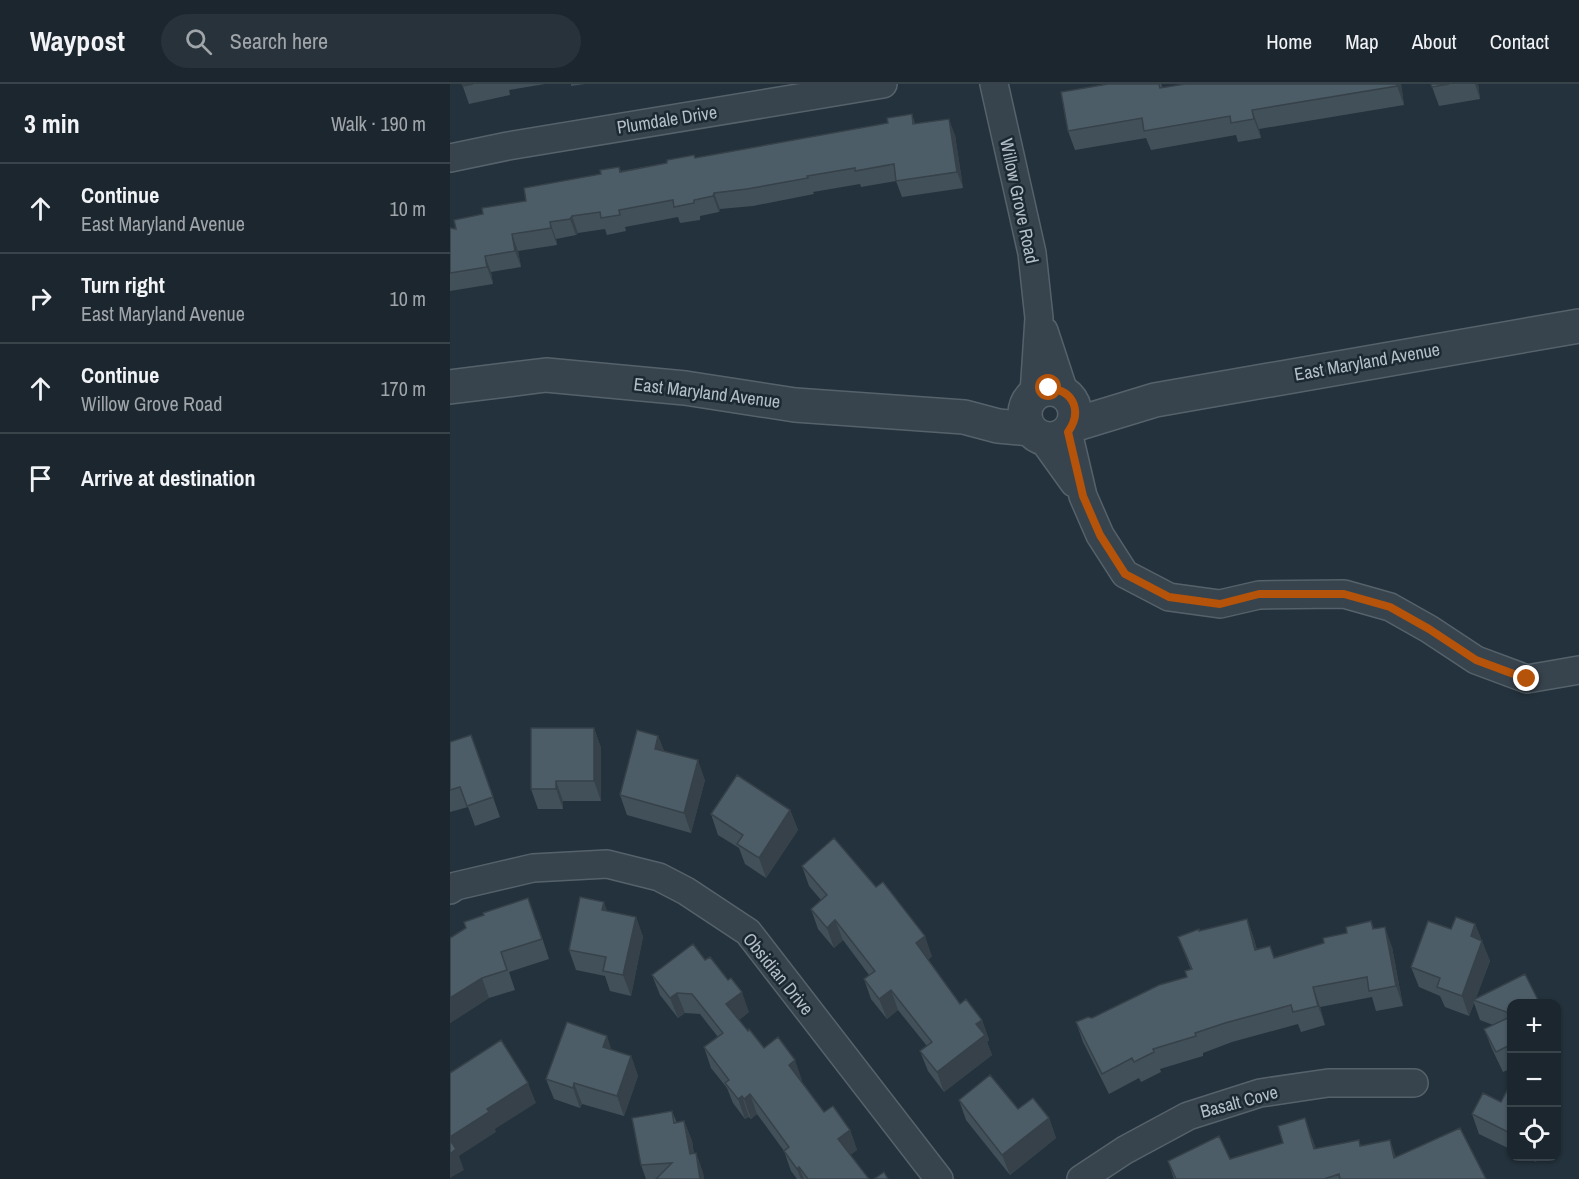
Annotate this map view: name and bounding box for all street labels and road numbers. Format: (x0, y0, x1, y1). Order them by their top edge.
street label: Plumdale Drive (615, 99, 719, 140)
street label: Willow Grove Road (994, 136, 1045, 266)
street label: East Maryland Avenue (1292, 336, 1442, 387)
street label: East Maryland Avenue (632, 371, 782, 414)
street label: Obsidian Drive (737, 927, 819, 1020)
street label: Basalt Cove (1197, 1079, 1281, 1124)

